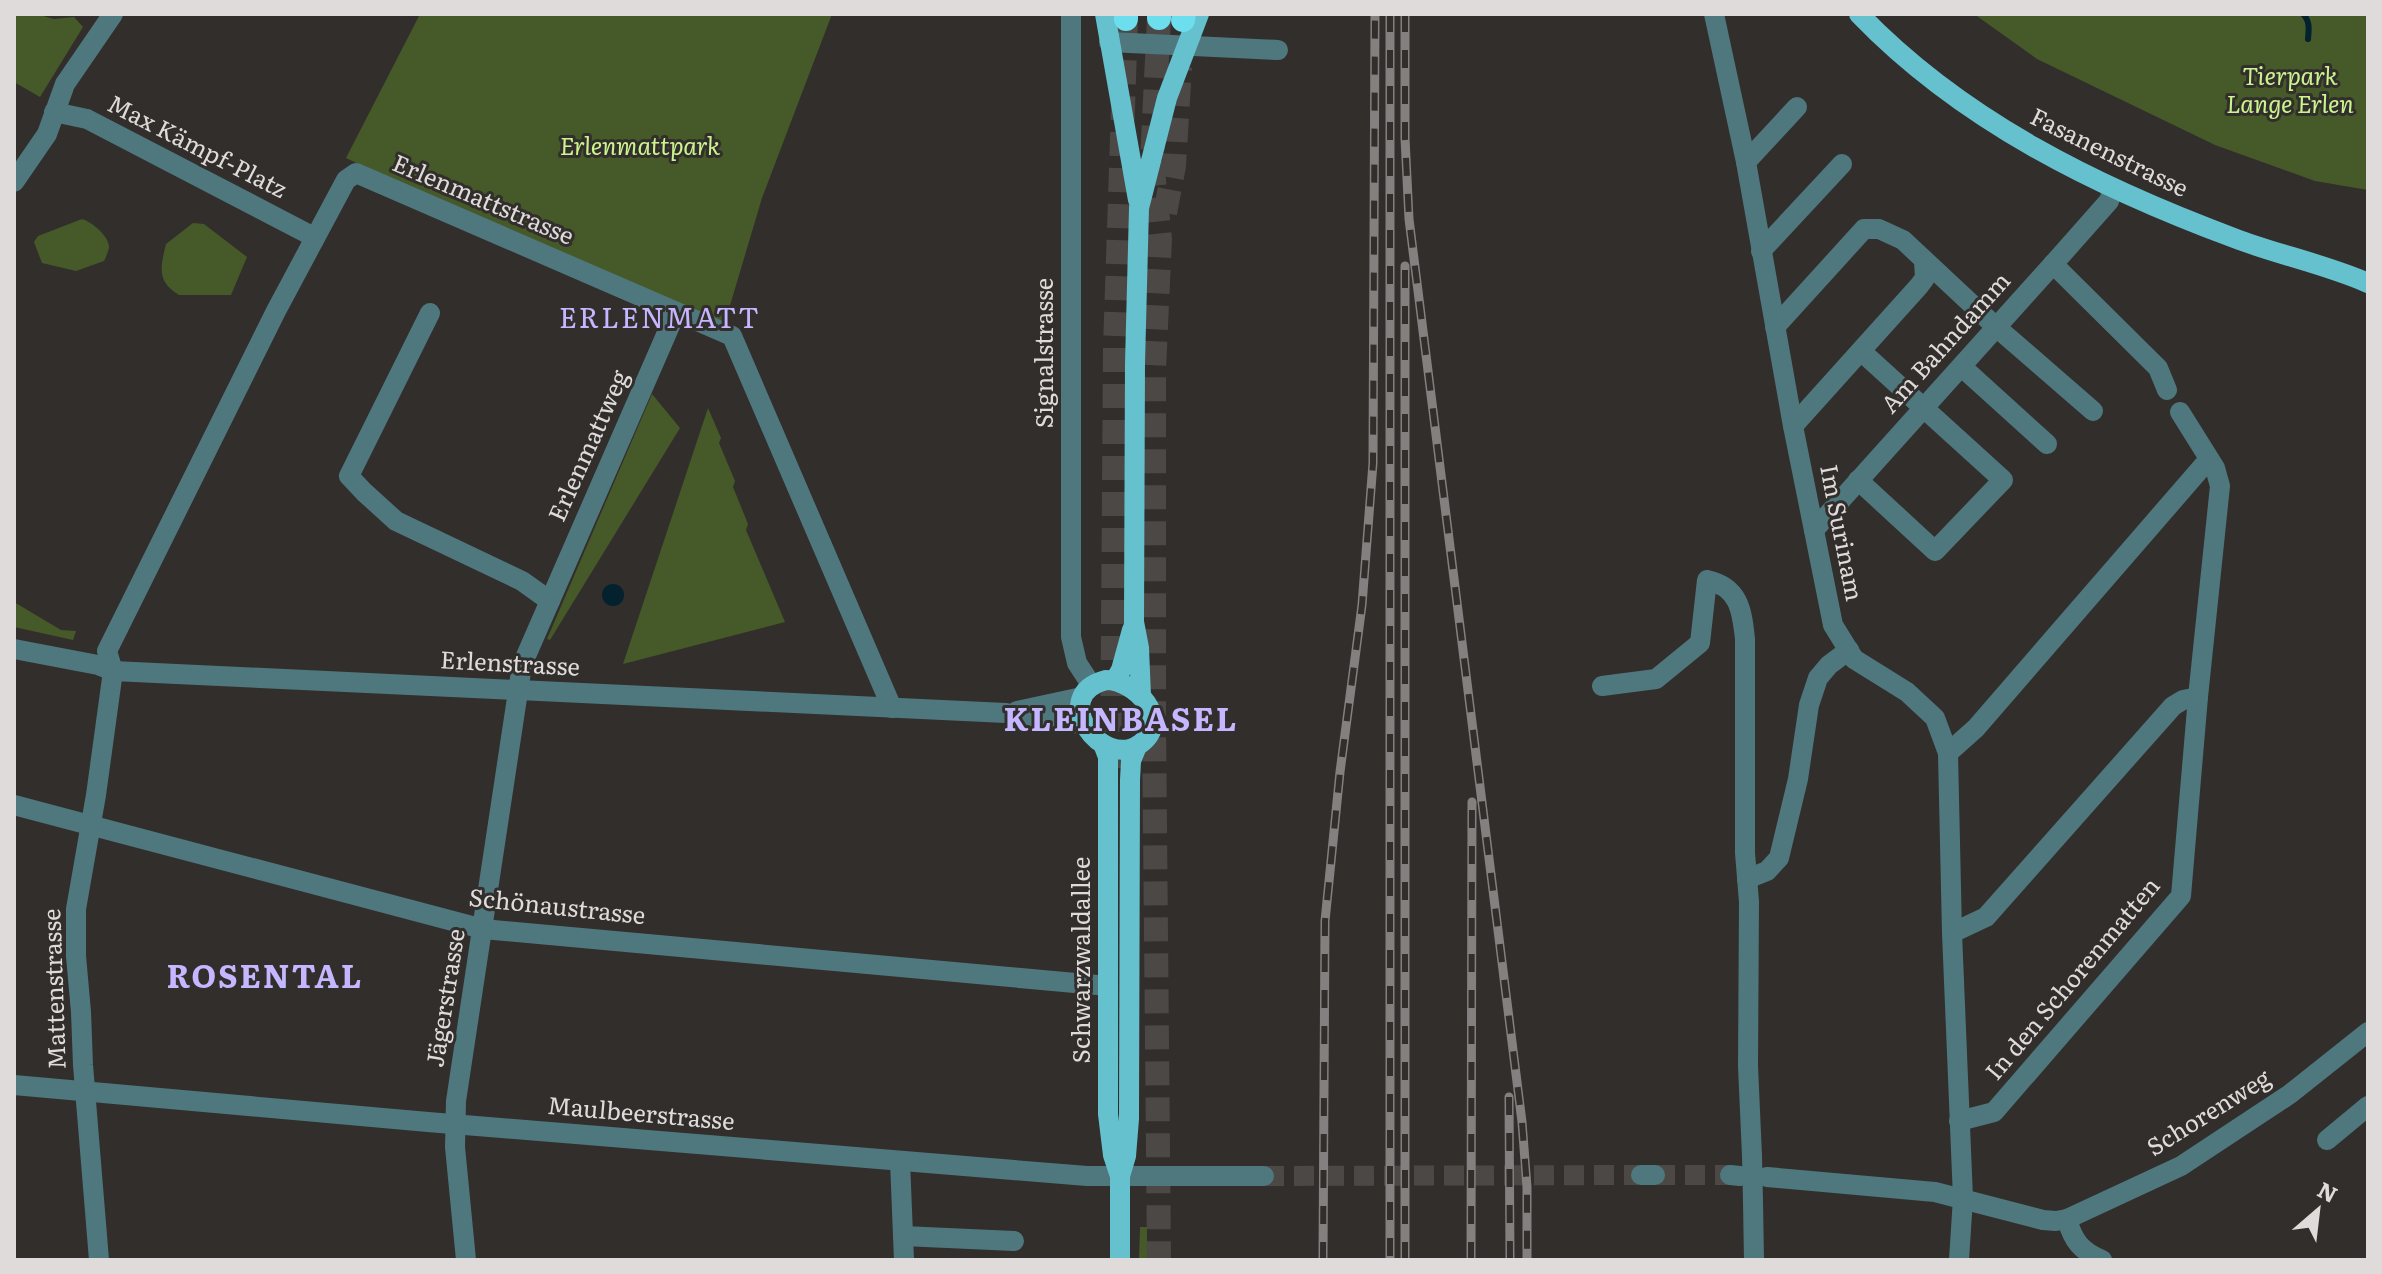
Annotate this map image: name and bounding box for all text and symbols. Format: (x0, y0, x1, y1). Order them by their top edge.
park label: Tierpark Lange Erlen (2226, 57, 2354, 120)
street label: Max Kämpf-Platz (102, 84, 294, 205)
street label: Fasanenstrasse (2025, 97, 2195, 204)
park label: Erlenmattpark (560, 127, 721, 162)
street label: Erlenmattstrasse (388, 144, 580, 252)
street label: Am Bahndamm (1871, 263, 2017, 420)
street label: Signalstrasse (1025, 278, 1060, 428)
district label: ERLENMATT (559, 295, 761, 337)
street label: Erlenmattweg (538, 363, 636, 526)
street label: Im Surinam (1813, 461, 1874, 604)
street label: Erlenstrasse (439, 640, 581, 683)
district label: KLEINBASEL (1003, 693, 1239, 741)
street label: Schwarzwaldallee (1062, 857, 1097, 1063)
street label: In den Schorenmatten (1976, 868, 2167, 1086)
street label: Schönaustrasse (467, 878, 647, 931)
street label: Mattenstrasse (32, 908, 73, 1070)
street label: Jägerstrasse (415, 926, 472, 1069)
district label: ROSENTAL (167, 950, 363, 998)
street label: Schorenweg (2139, 1059, 2277, 1163)
street label: Maulbeerstrasse (546, 1086, 736, 1137)
north arrow (2278, 1170, 2358, 1250)
text: N (2312, 1172, 2344, 1210)

